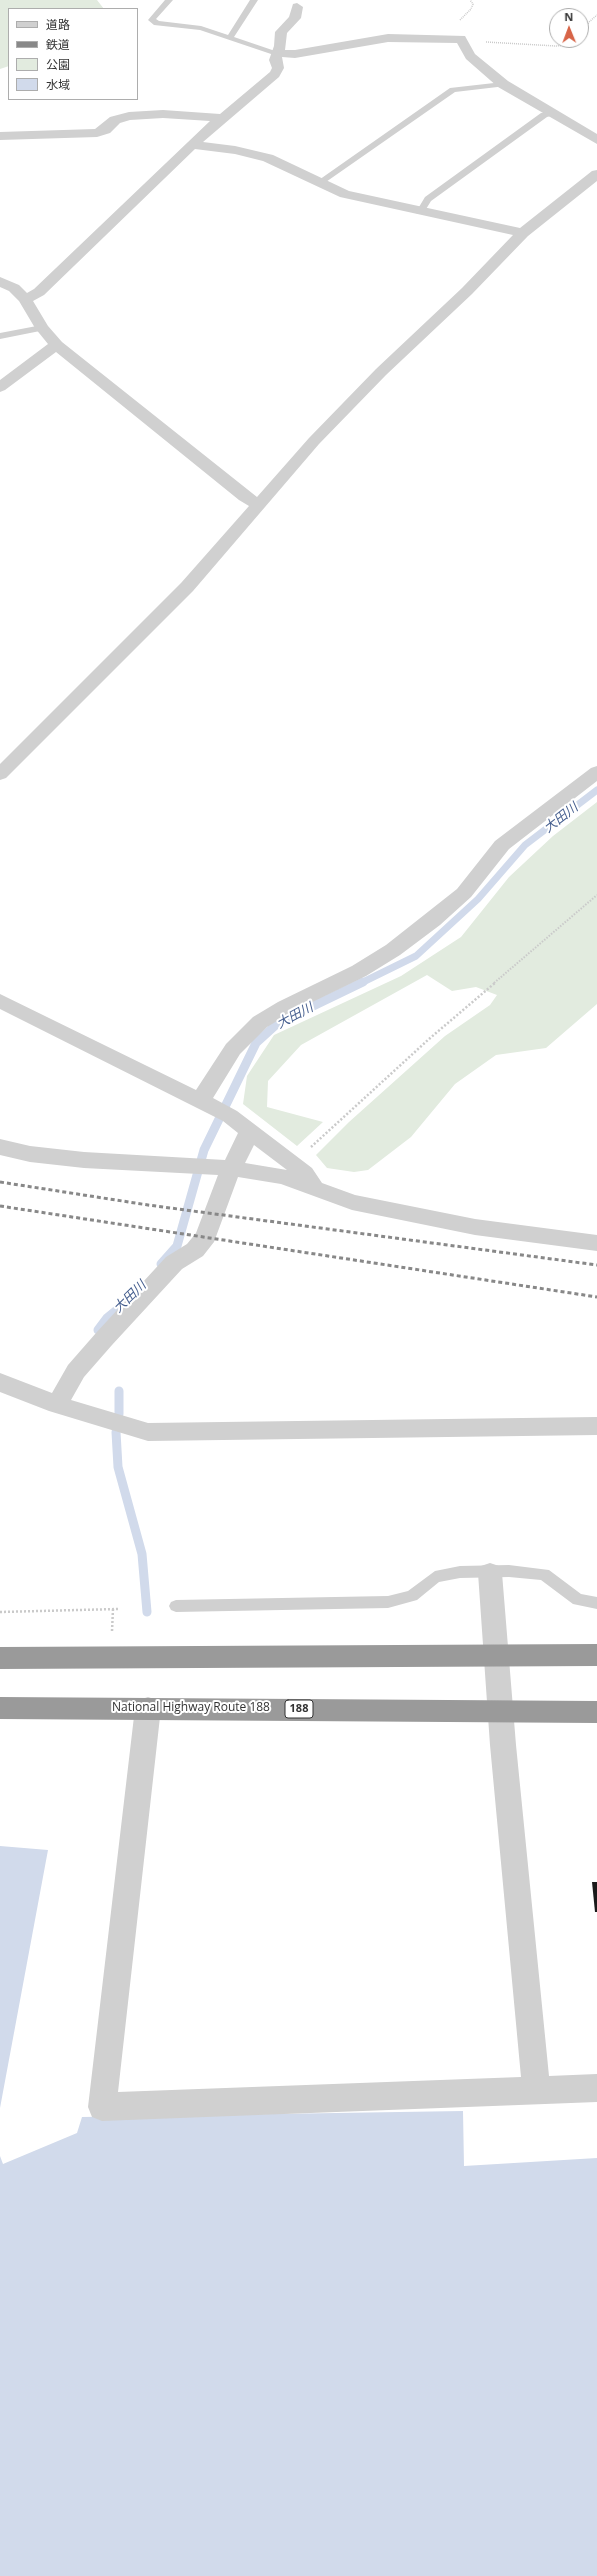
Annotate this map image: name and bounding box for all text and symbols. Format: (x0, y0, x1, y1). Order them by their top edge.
legend (8, 8, 138, 100)
north arrow (549, 8, 589, 48)
text: N (564, 9, 573, 24)
text: 道路 (46, 16, 70, 33)
text: 鉄道 (46, 36, 70, 53)
text: 公園 (46, 56, 70, 73)
text: 水域 (46, 76, 70, 93)
water label: 大田川 (541, 800, 581, 836)
water label: 大田川 (274, 1000, 316, 1032)
water label: 大田川 (111, 1278, 149, 1316)
road number: 188 (285, 1700, 313, 1718)
street label: National Highway Route 188 (112, 1701, 270, 1715)

